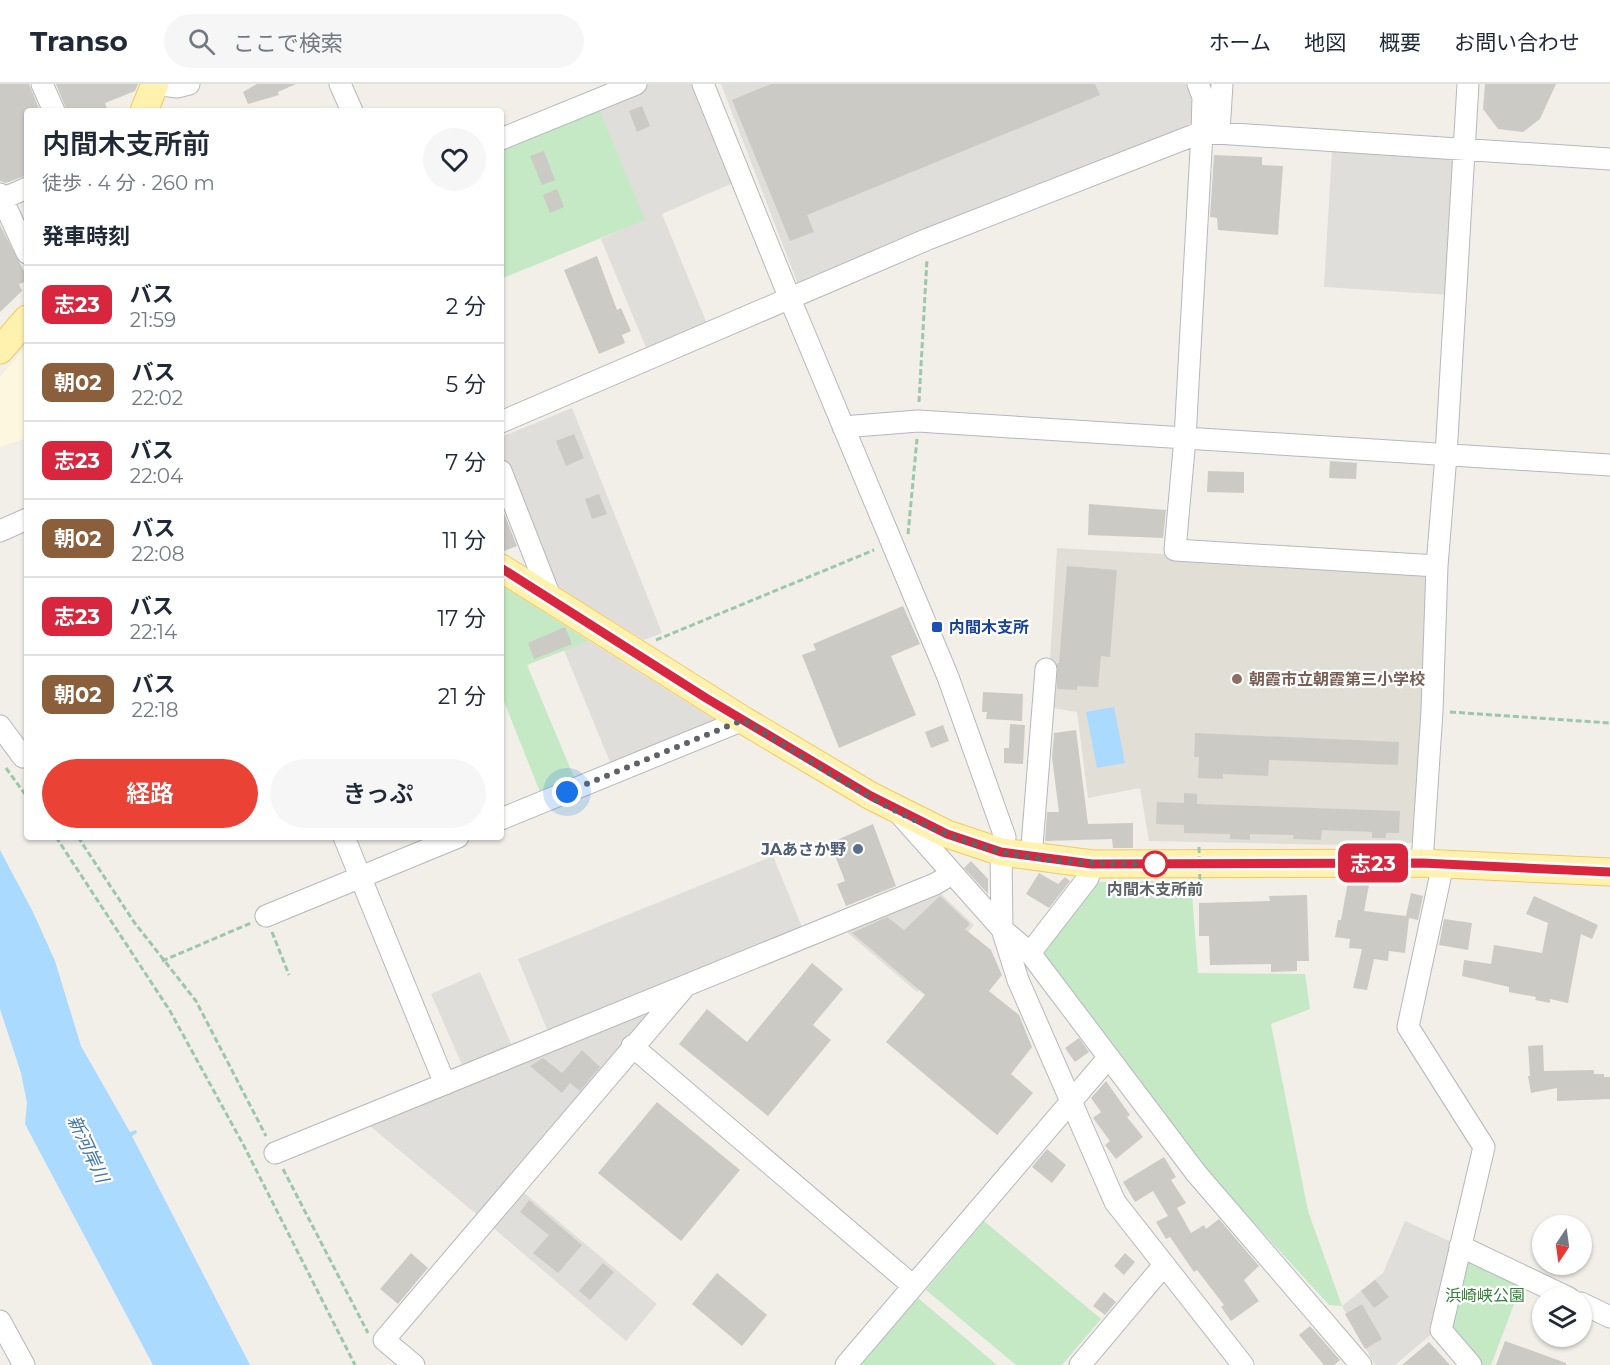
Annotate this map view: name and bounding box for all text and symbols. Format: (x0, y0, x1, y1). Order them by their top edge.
search box (164, 14, 584, 68)
text: Transo (30, 24, 128, 58)
icon: search (185, 25, 218, 58)
text: ここで検索 (233, 30, 343, 57)
text: ホーム (1209, 30, 1271, 55)
text: 地図 (1304, 30, 1346, 55)
text: 概要 (1379, 30, 1421, 55)
text: お問い合わせ (1454, 30, 1580, 55)
text: 内間木支所前 (42, 127, 210, 161)
button: heart (423, 128, 486, 191)
text: 徒歩 · 4 分 · 260 m (42, 171, 215, 195)
text: 発車時刻 (42, 223, 130, 250)
text: バス (130, 281, 174, 308)
text: 志23 (54, 292, 100, 317)
text: 2 分 (446, 293, 486, 320)
text: 21:59 (130, 308, 176, 332)
text: バス (132, 359, 176, 386)
text: 朝02 (54, 370, 102, 395)
text: 5 分 (446, 371, 486, 398)
text: 22:02 (132, 386, 183, 410)
text: バス (130, 437, 174, 464)
text: 志23 (54, 448, 100, 473)
text: 7 分 (445, 449, 486, 476)
text: 22:04 (130, 464, 183, 488)
text: バス (132, 515, 176, 542)
text: 朝02 (54, 526, 102, 551)
text: 11 分 (442, 527, 486, 554)
text: 22:08 (132, 542, 185, 566)
text: バス (130, 593, 174, 620)
text: 志23 (54, 604, 100, 629)
text: 17 分 (437, 605, 486, 632)
place label: 内間木支所 (949, 618, 1029, 637)
text: 22:14 (130, 620, 177, 644)
marker: 内間木支所 (930, 620, 944, 634)
place label: 朝霞市立朝霞第三小学校 (1249, 670, 1425, 689)
text: バス (132, 671, 176, 698)
marker: 朝霞市立朝霞第三小学校 (1230, 672, 1244, 686)
text: 朝02 (54, 682, 102, 707)
text: 21 分 (438, 683, 486, 710)
text: 22:18 (132, 698, 179, 722)
button: 経路 (42, 759, 258, 828)
button: きっぷ (270, 759, 486, 828)
your location (552, 777, 582, 807)
place label: JAあさか野 (760, 840, 846, 859)
marker: JAあさか野 (851, 842, 865, 856)
line badge: 志23 (1338, 844, 1408, 882)
marker: 内間木支所前 (1142, 851, 1168, 877)
text: 志23 (1350, 851, 1396, 876)
place label: 内間木支所前 (1107, 880, 1203, 899)
water label: 新河岸川 (63, 1112, 114, 1188)
north arrow (1532, 1215, 1592, 1275)
map controls (1532, 1215, 1592, 1347)
park label: 浜崎峡公園 (1445, 1286, 1525, 1305)
button: layers (1532, 1287, 1592, 1347)

